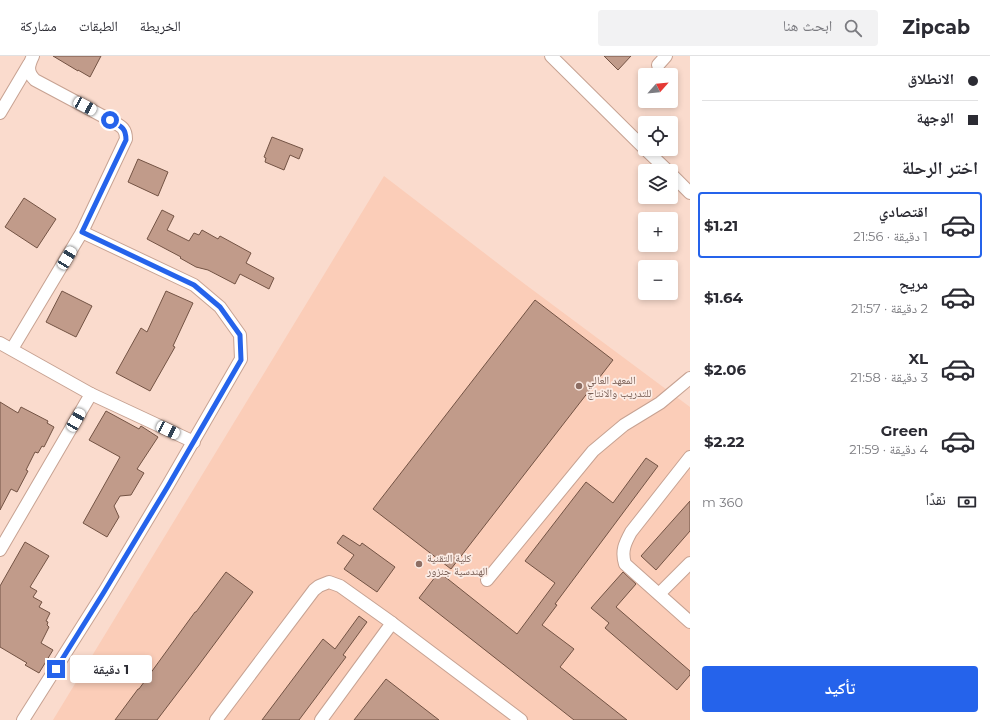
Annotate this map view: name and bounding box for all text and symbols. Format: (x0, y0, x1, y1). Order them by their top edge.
search box (598, 10, 878, 46)
text: ابحث هنا (783, 16, 832, 35)
text: Zipcab (902, 16, 970, 39)
text: مشاركة (20, 17, 57, 35)
text: الطبقات (79, 17, 118, 35)
text: الخريطة (140, 17, 181, 35)
icon: search (842, 17, 864, 39)
north arrow (638, 68, 678, 108)
map controls (638, 68, 678, 300)
text: الانطلاق (908, 69, 954, 88)
car (72, 95, 98, 117)
text: الوجهة (916, 108, 954, 127)
route start (101, 111, 119, 129)
button: locate (638, 116, 678, 156)
text: اختر الرحلة (902, 157, 978, 179)
button: layers (638, 164, 678, 204)
text: اقتصادي (879, 202, 928, 221)
icon: car (940, 207, 976, 243)
button: + (638, 212, 678, 252)
text: $1.21 (704, 216, 738, 235)
text: 1 دقيقة · 21:56 (853, 228, 928, 244)
car (56, 245, 78, 271)
button: − (638, 260, 678, 300)
text: مريح (899, 274, 928, 293)
icon: car (940, 279, 976, 315)
text: $1.64 (704, 288, 743, 307)
text: 2 دقيقة · 21:57 (851, 300, 928, 316)
text: XL (909, 349, 928, 368)
icon: car (940, 351, 976, 387)
text: $2.06 (704, 360, 746, 379)
text: 3 دقيقة · 21:58 (850, 369, 928, 385)
place label: المعهد العالي للتدريب والانتاج (587, 373, 651, 400)
marker: المعهد العالي للتدريب والانتاج (574, 381, 584, 391)
car (65, 407, 87, 433)
car (155, 419, 181, 441)
text: Green (881, 421, 928, 440)
icon: car (940, 423, 976, 459)
text: $2.22 (704, 432, 744, 451)
text: 4 دقيقة · 21:59 (849, 441, 928, 457)
text: نقدًا (925, 490, 946, 509)
icon: cash (956, 491, 978, 513)
text: 360 m (702, 494, 743, 510)
place label: كلية التقنية الهندسية جنزور (426, 551, 488, 578)
marker: كلية التقنية الهندسية جنزور (414, 559, 424, 569)
callout: 1 دقيقة (70, 655, 152, 683)
route end (47, 660, 65, 678)
text: 1 دقيقة (93, 661, 129, 677)
button: تأكيد (702, 666, 978, 712)

